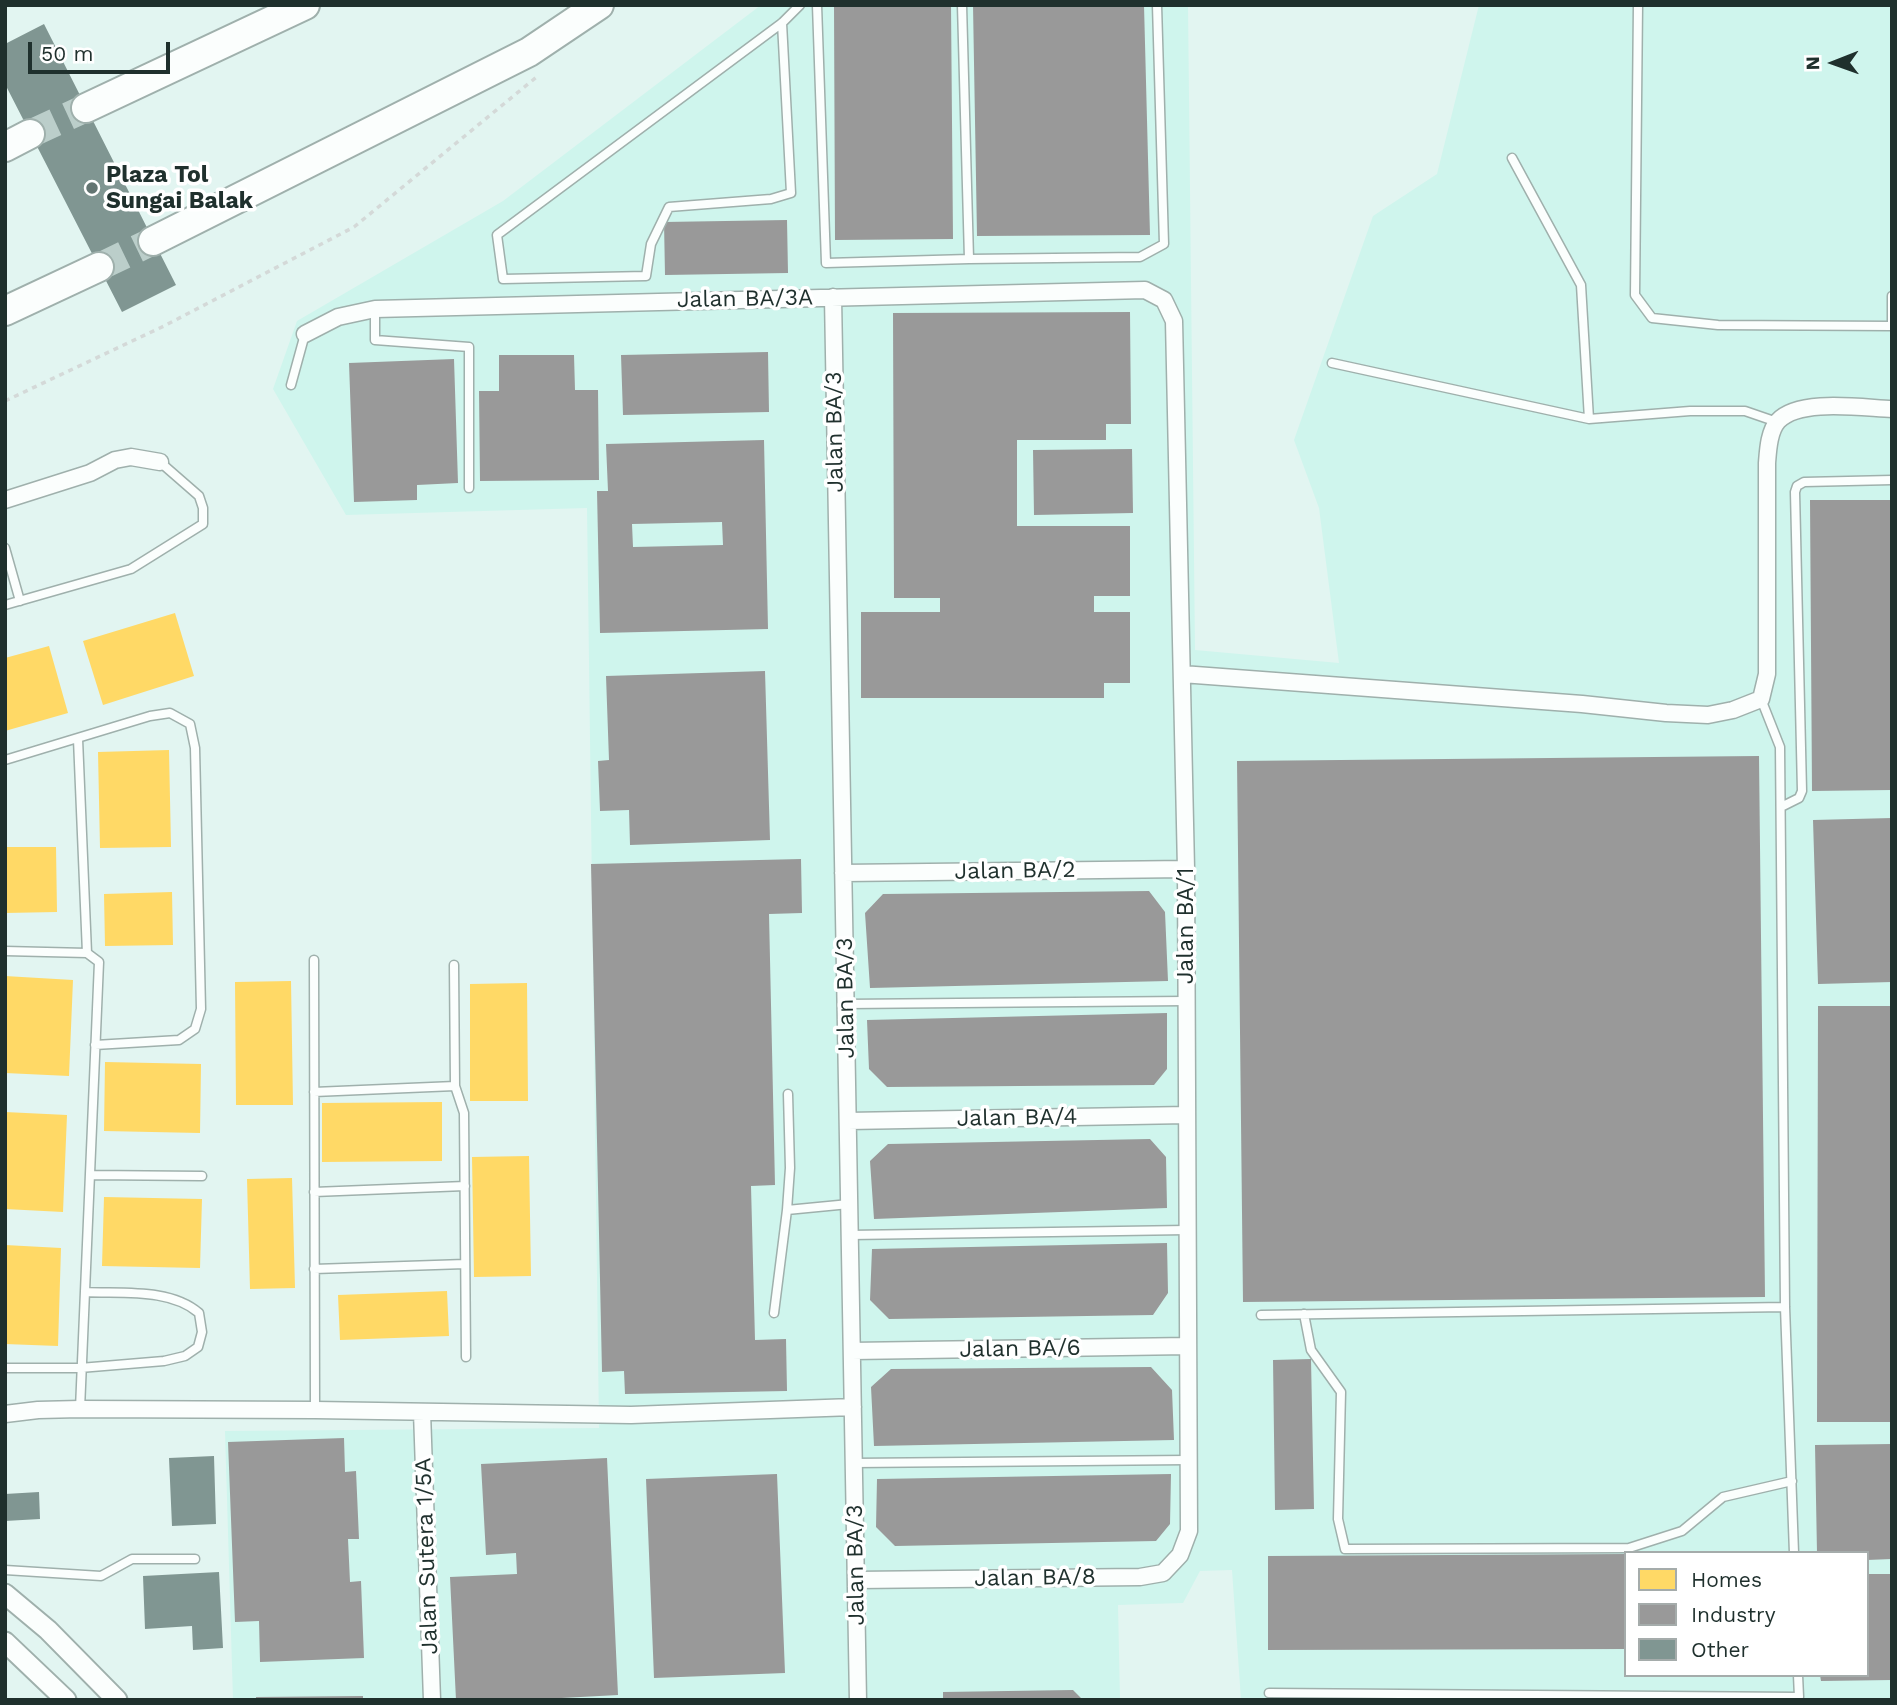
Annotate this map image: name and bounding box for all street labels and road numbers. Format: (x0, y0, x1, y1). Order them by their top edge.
street label: Jalan BA/3A (677, 284, 813, 314)
street label: Jalan BA/3 (820, 371, 850, 493)
street label: Jalan BA/2 (954, 856, 1076, 886)
street label: Jalan BA/1 (1172, 868, 1200, 984)
street label: Jalan BA/3 (831, 937, 861, 1059)
street label: Jalan BA/4 (956, 1103, 1078, 1133)
street label: Jalan BA/6 (959, 1334, 1081, 1364)
street label: Jalan Sutera 1/5A (410, 1457, 444, 1655)
street label: Jalan BA/3 (841, 1504, 871, 1626)
street label: Jalan BA/8 (974, 1563, 1096, 1593)

